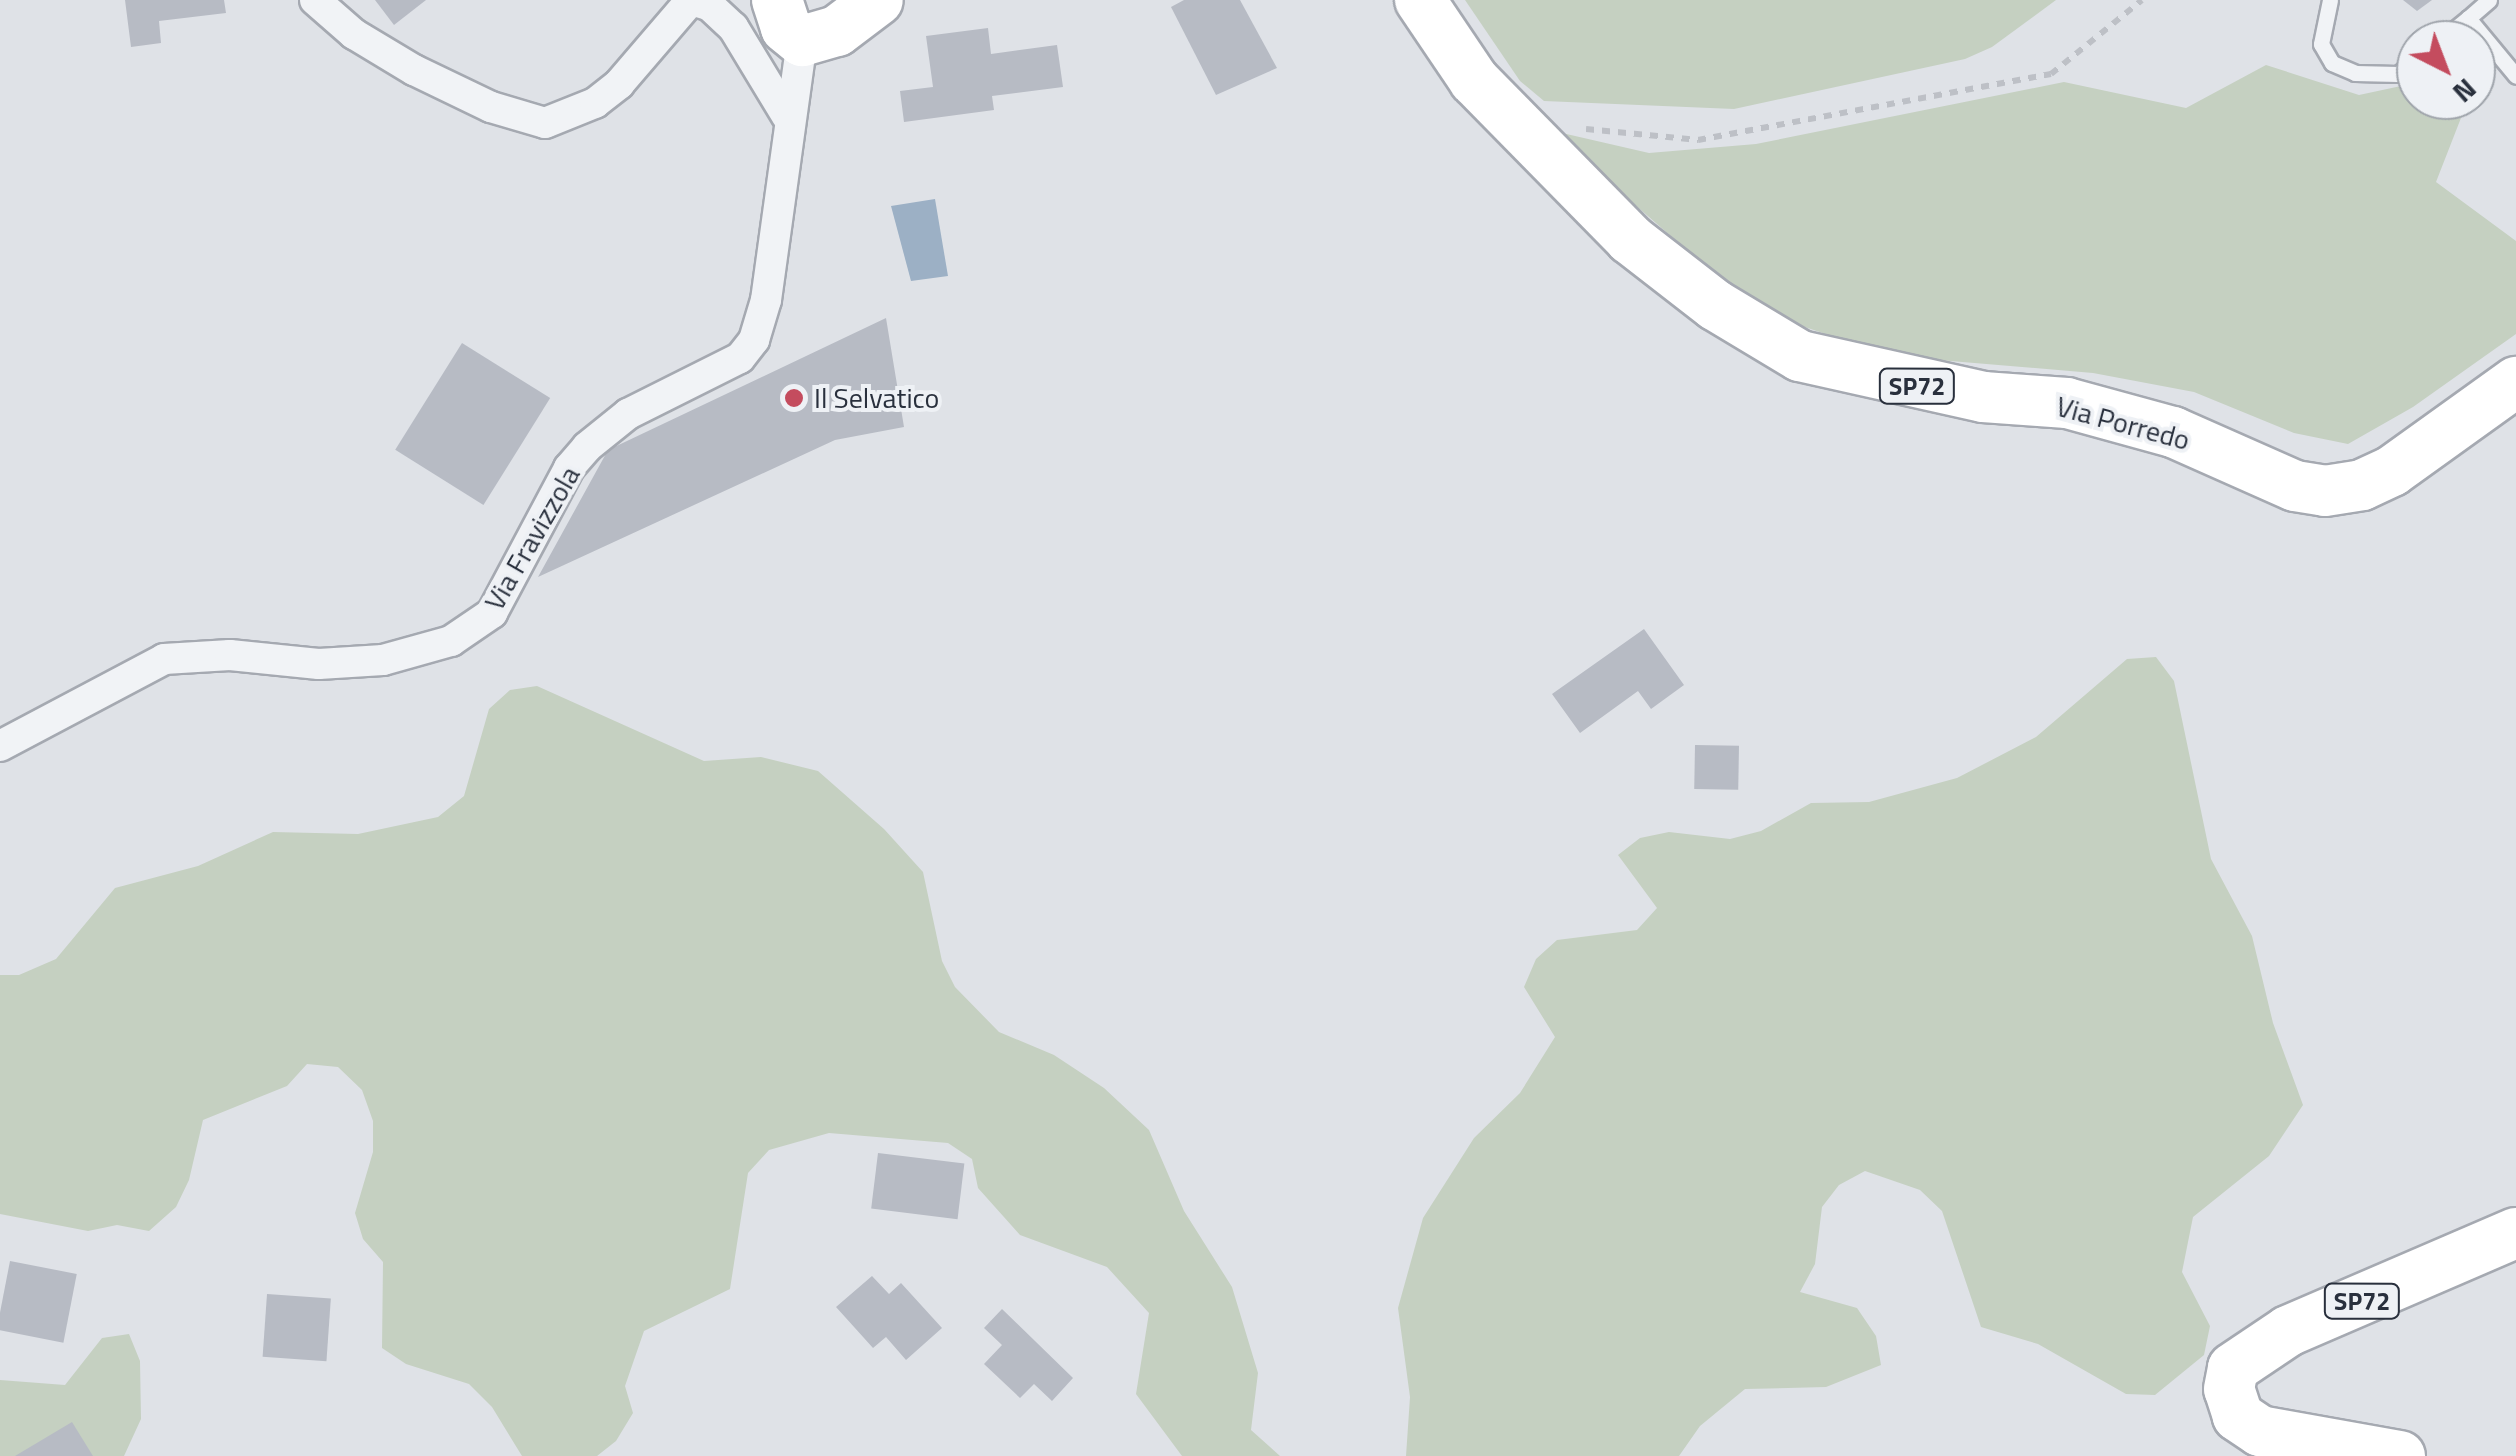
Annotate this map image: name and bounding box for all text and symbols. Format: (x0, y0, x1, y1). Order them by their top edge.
north arrow (2396, 20, 2496, 120)
text: N (2443, 69, 2487, 114)
road number: SP72 (1877, 366, 1957, 406)
place label: Il Selvatico (814, 381, 939, 415)
marker: Il Selvatico (783, 387, 805, 409)
street label: Via Porredo (2053, 389, 2193, 457)
street label: Via Fravizzola (477, 460, 587, 616)
road number: SP72 (2322, 1281, 2402, 1321)

